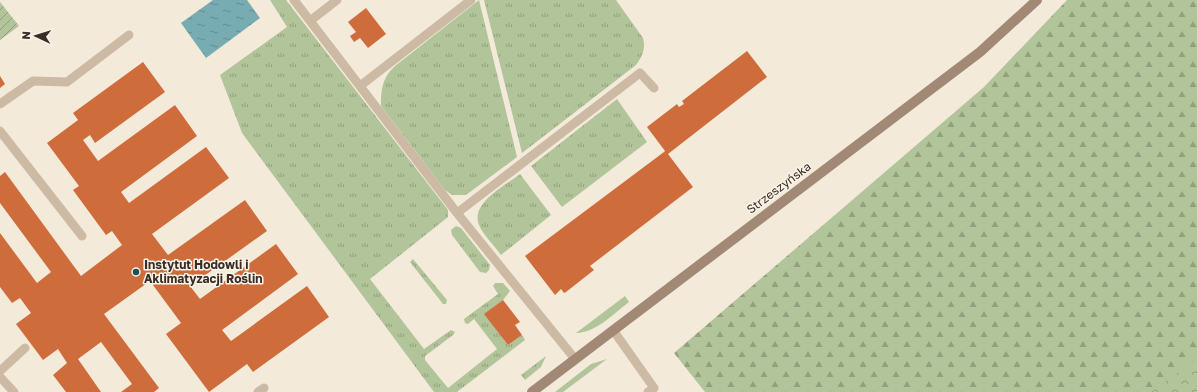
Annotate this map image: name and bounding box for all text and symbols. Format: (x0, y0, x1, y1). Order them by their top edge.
north arrow (16, 16, 56, 56)
text: N (19, 31, 32, 40)
street label: Strzeszyńska (744, 159, 814, 217)
place label: Instytut Hodowli i Aklimatyzacji Roślin (144, 257, 263, 286)
marker: Instytut Hodowli i Aklimatyzacji Roślin (131, 267, 141, 277)

